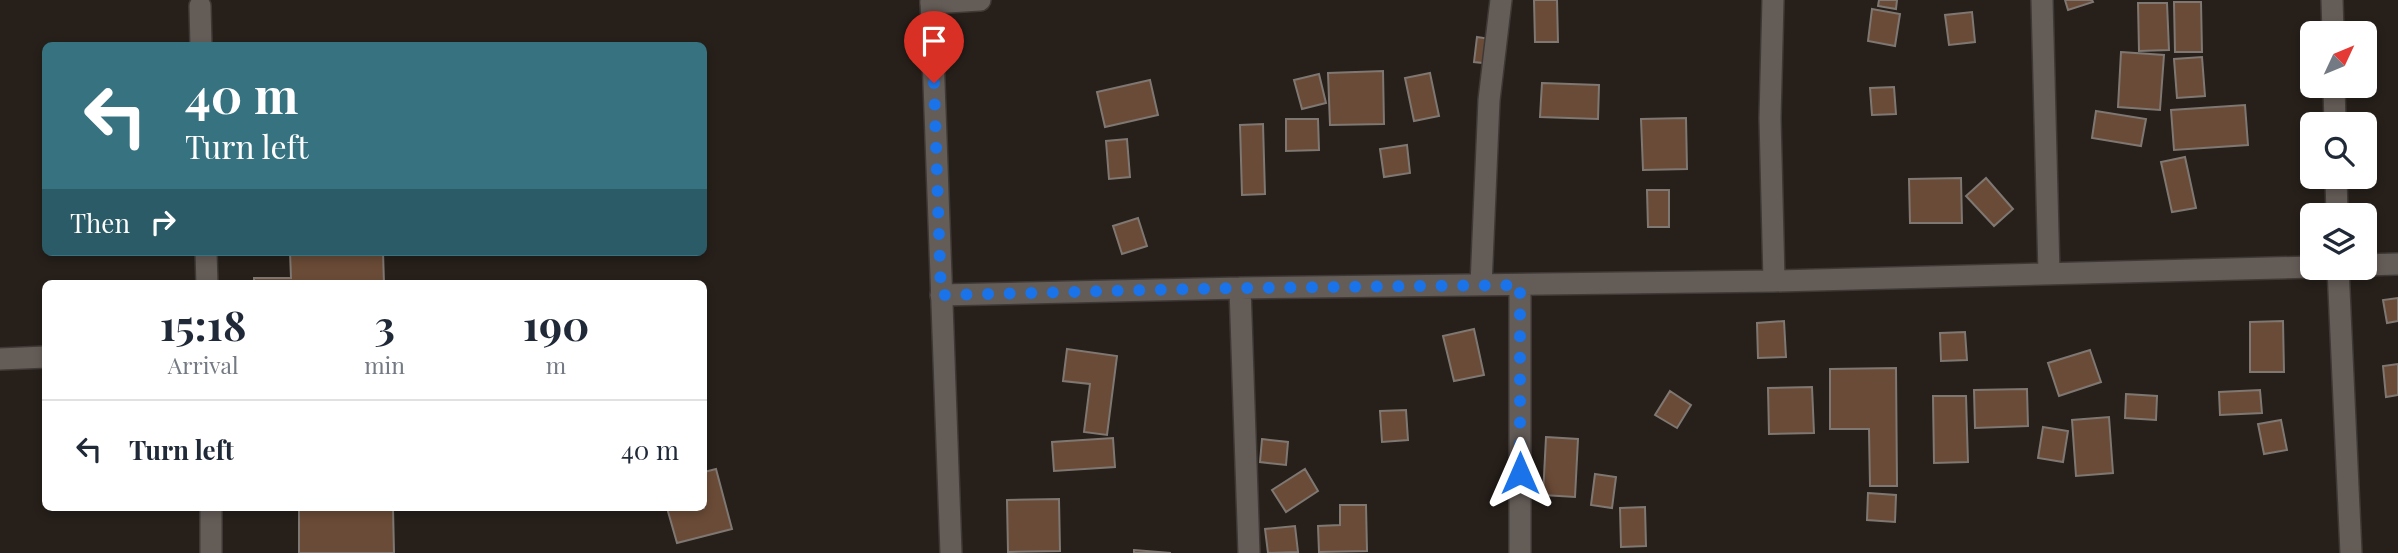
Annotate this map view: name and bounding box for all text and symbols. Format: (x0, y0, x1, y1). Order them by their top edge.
pin (904, 11, 964, 83)
north arrow (2300, 21, 2376, 98)
map controls (2300, 21, 2377, 280)
icon: arrive (915, 22, 953, 60)
text: 40 m (185, 61, 298, 126)
icon: left (70, 70, 161, 161)
button: search (2300, 112, 2377, 189)
text: Turn left (185, 124, 309, 167)
icon: right (144, 203, 182, 241)
button: layers (2300, 203, 2377, 280)
text: Then (70, 205, 130, 240)
text: 15:18 (160, 296, 246, 352)
text: 3 (374, 296, 395, 352)
text: 190 (523, 296, 589, 352)
text: Arrival (168, 349, 239, 380)
text: min (364, 349, 405, 380)
text: m (546, 349, 566, 380)
icon: left (70, 430, 108, 468)
text: Turn left (129, 432, 234, 467)
text: 40 m (621, 432, 679, 467)
position arrow (1483, 436, 1557, 510)

